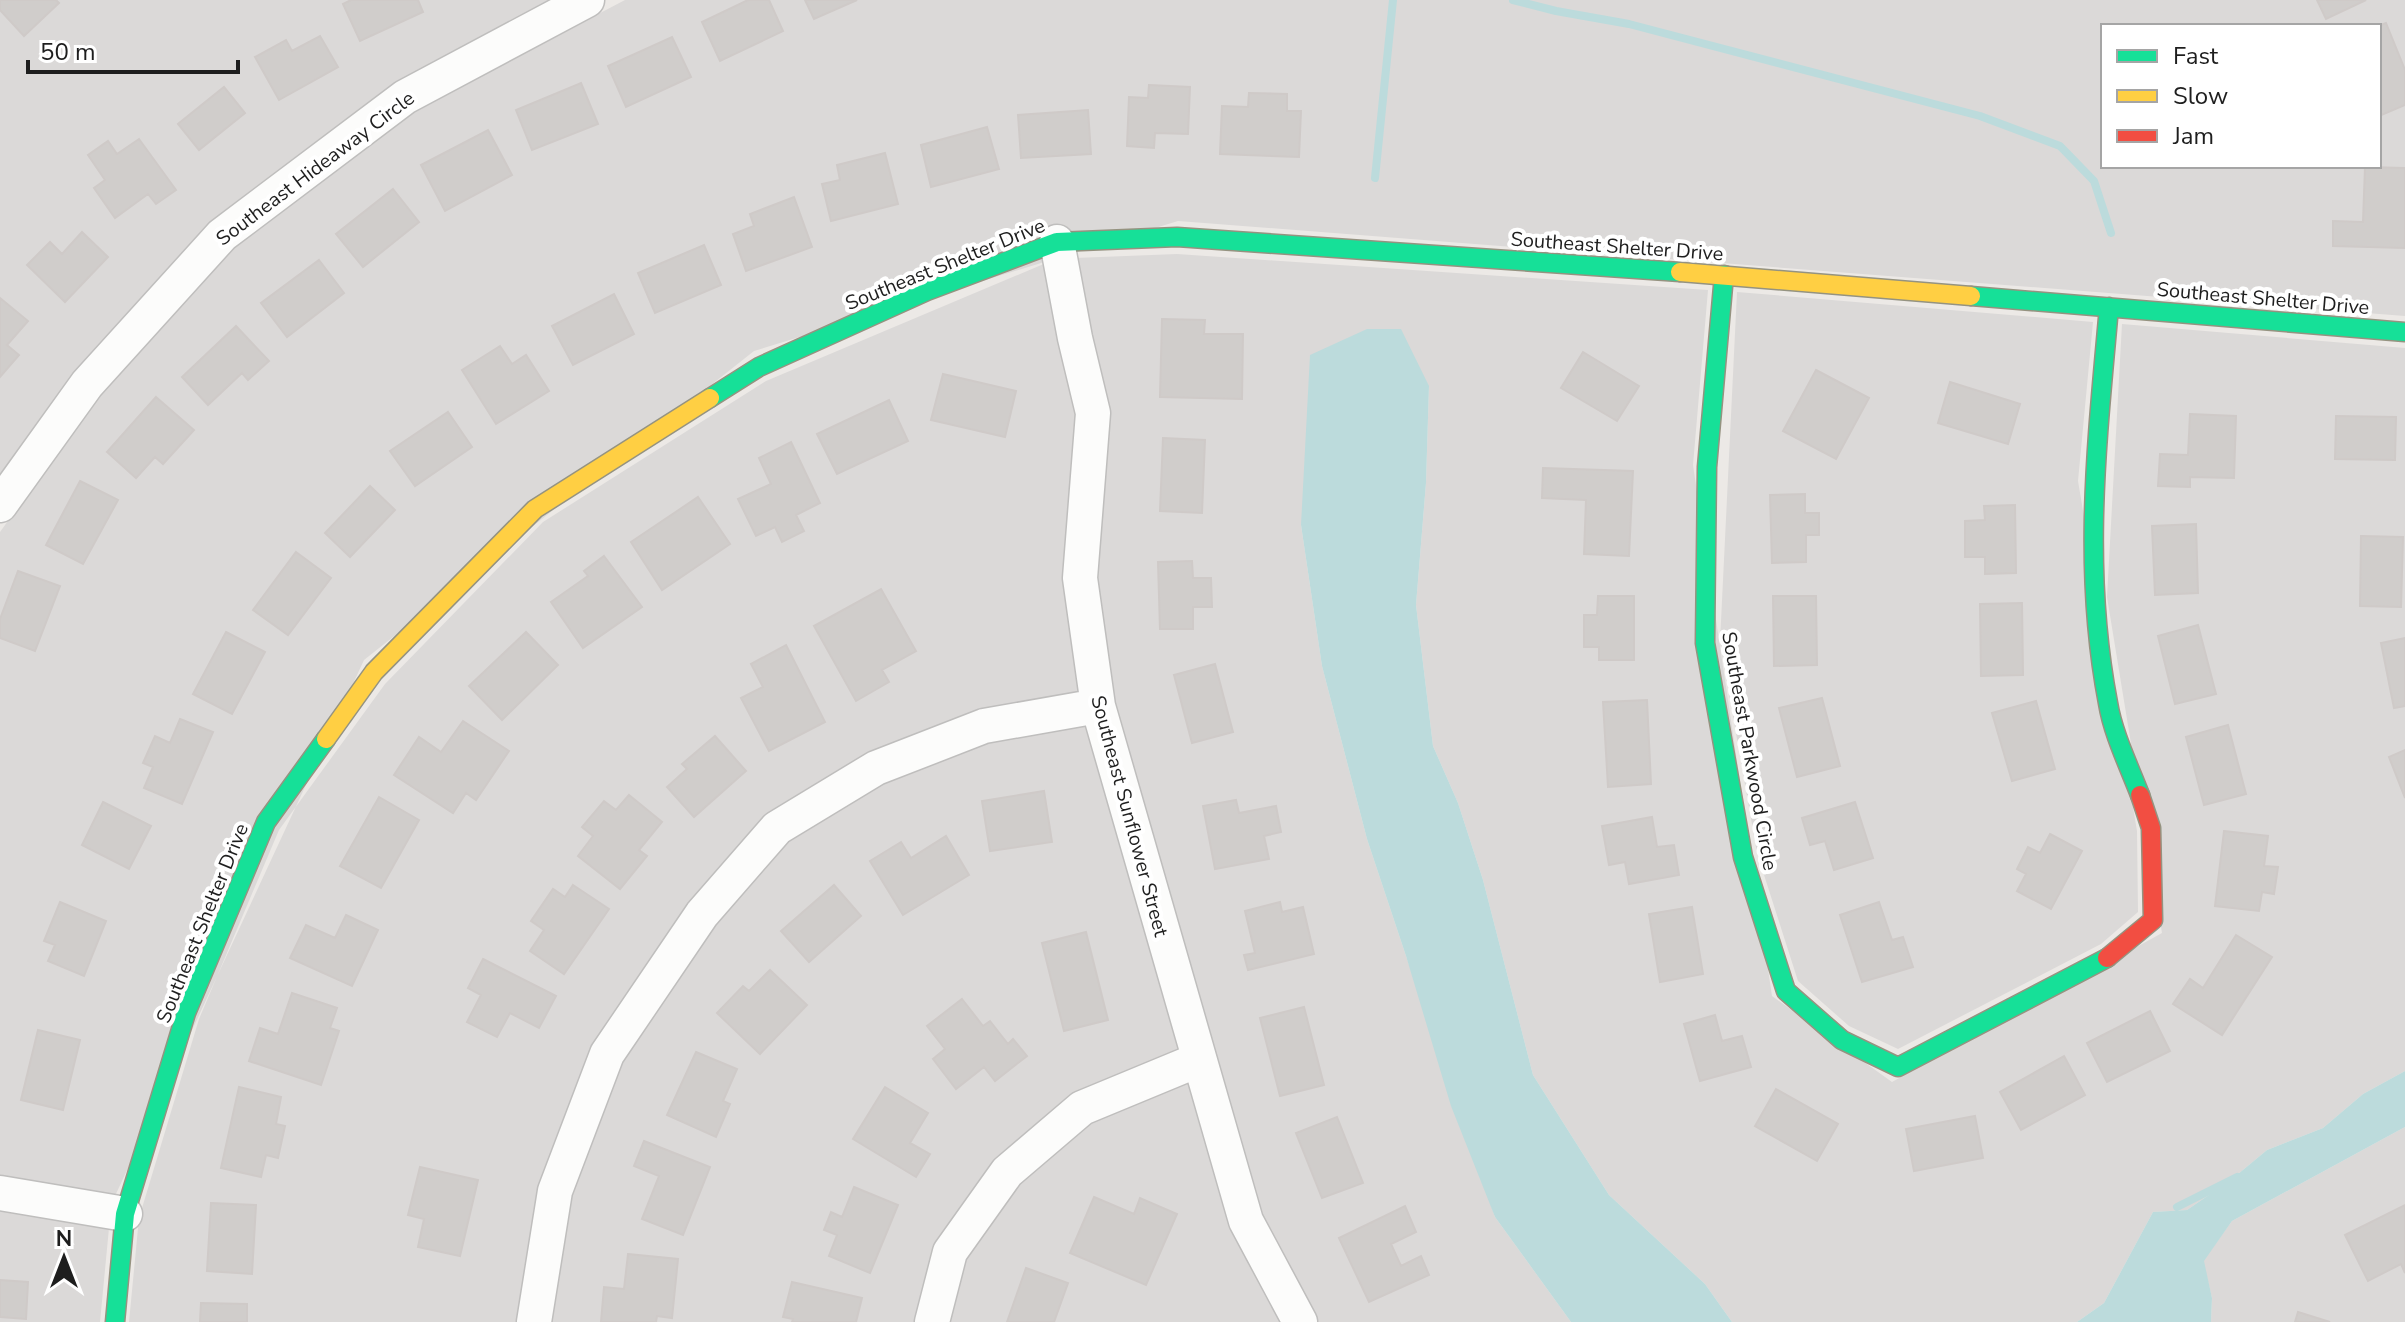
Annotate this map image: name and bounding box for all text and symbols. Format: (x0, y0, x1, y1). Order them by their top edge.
scale bar (28, 24, 238, 74)
legend (2101, 24, 2381, 168)
text: 50 m (40, 36, 96, 68)
text: Fast (2173, 40, 2219, 72)
text: Slow (2173, 80, 2228, 112)
street label: Southeast Hideaway Circle (211, 85, 420, 252)
text: Jam (2172, 120, 2214, 152)
street label: Southeast Shelter Drive (841, 212, 1049, 317)
street label: Southeast Shelter Drive (1510, 226, 1724, 267)
street label: Southeast Shelter Drive (2156, 276, 2370, 321)
street label: Southeast Parkwood Circle (1715, 630, 1784, 873)
street label: Southeast Sunflower Street (1084, 693, 1175, 941)
street label: Southeast Shelter Drive (150, 819, 255, 1027)
north arrow (24, 1218, 104, 1298)
text: N (56, 1224, 72, 1254)

